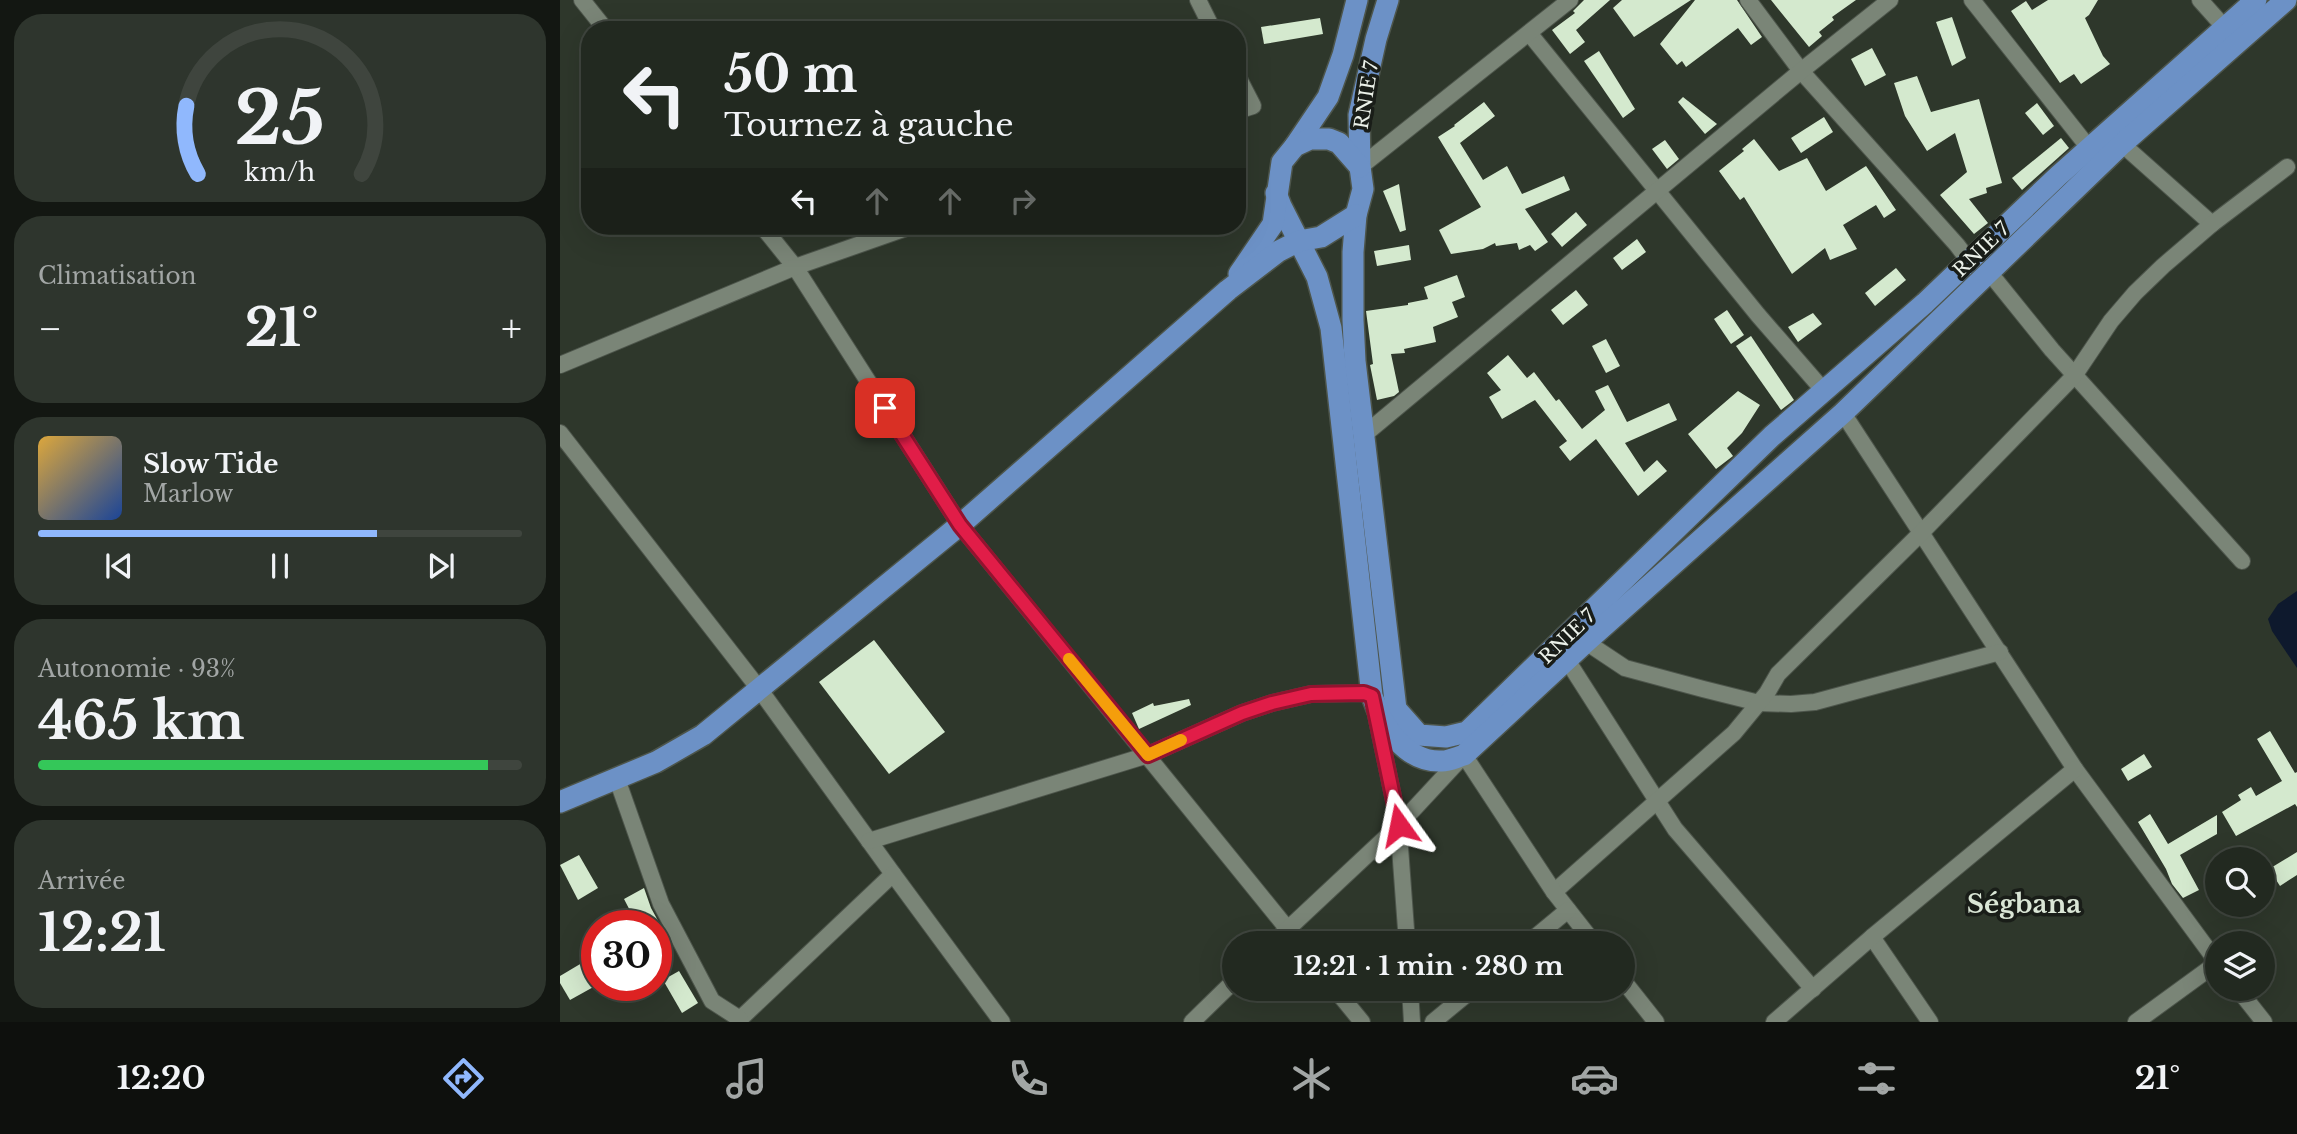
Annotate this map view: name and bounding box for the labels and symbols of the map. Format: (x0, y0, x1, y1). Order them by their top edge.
street label: RNIE 7 (1350, 59, 1383, 131)
street label: RNIE 7 (1949, 217, 2014, 282)
pin (855, 378, 915, 438)
street label: RNIE 7 (1535, 604, 1600, 669)
position arrow (1362, 788, 1436, 862)
district label: Ségbana (1967, 888, 2081, 920)
speed limit sign: 30 (581, 910, 672, 1001)

